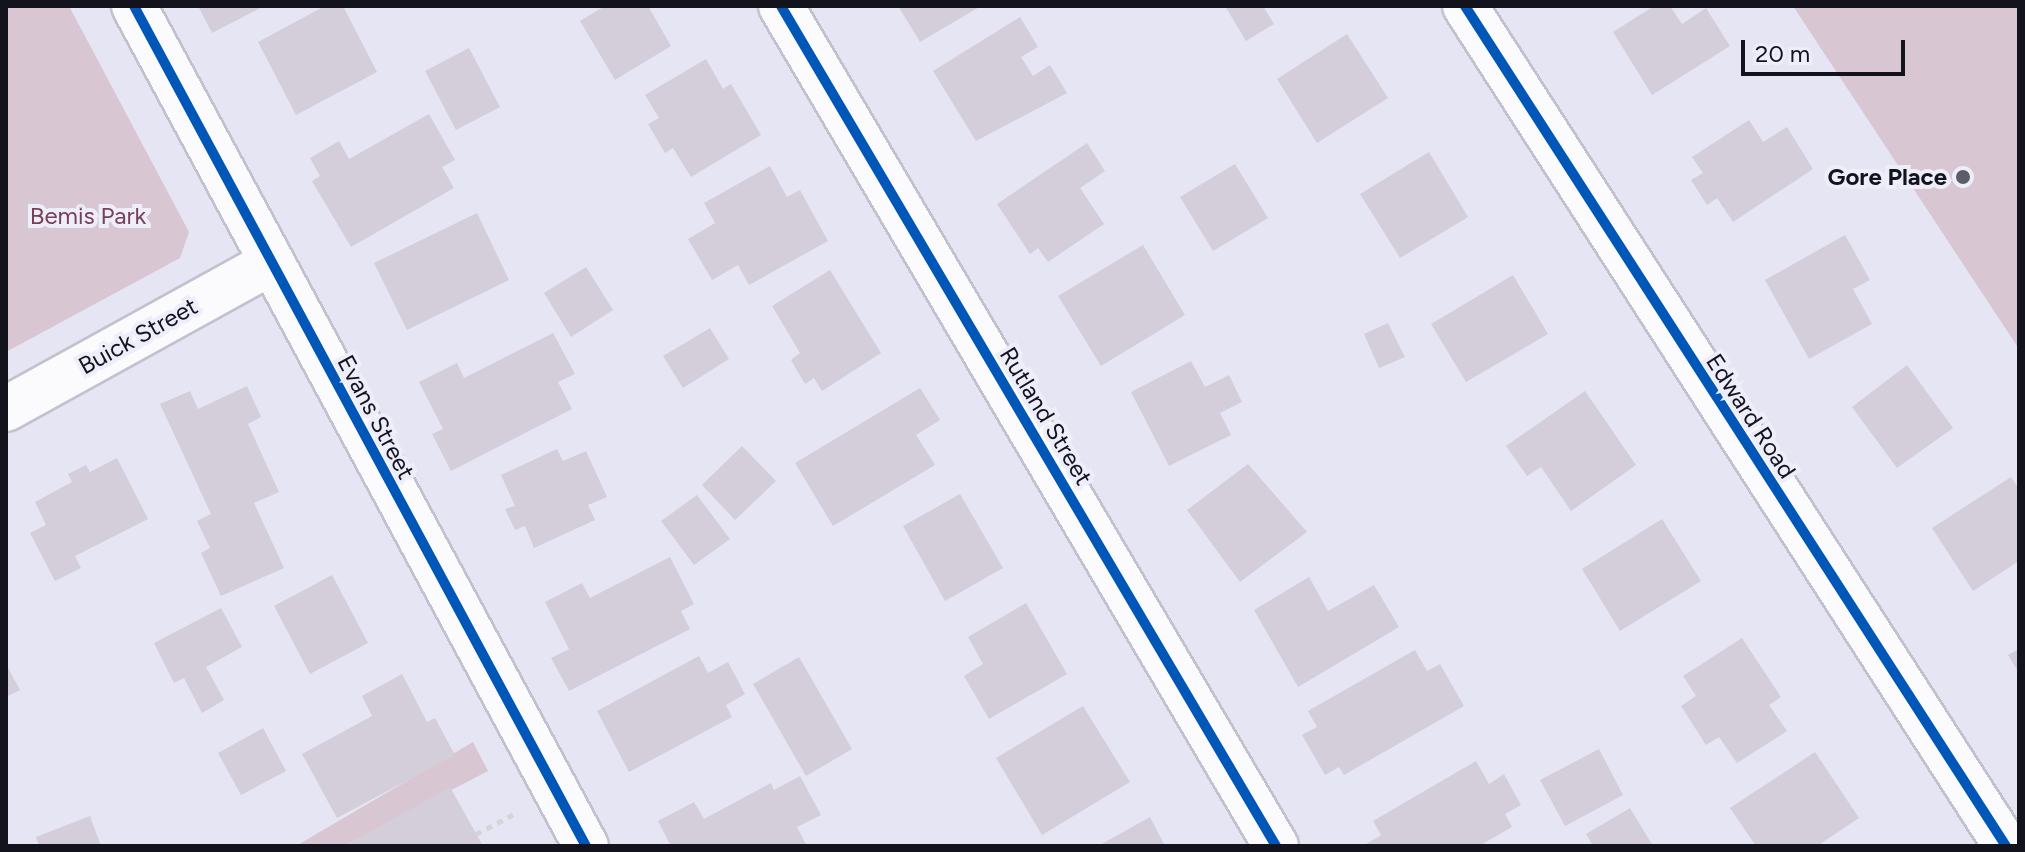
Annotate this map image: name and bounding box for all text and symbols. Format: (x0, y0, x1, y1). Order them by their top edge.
scale bar (1745, 24, 1909, 74)
text: 20 m (1755, 39, 1810, 68)
place label: Gore Place (1828, 163, 1947, 191)
marker: Gore Place (1954, 168, 1972, 186)
park label: Bemis Park (30, 202, 146, 230)
street label: Buick Street (74, 292, 202, 380)
street label: Rutland Street (994, 342, 1098, 490)
street label: Edward Road (1700, 348, 1802, 484)
street label: Evans Street (331, 350, 421, 484)

